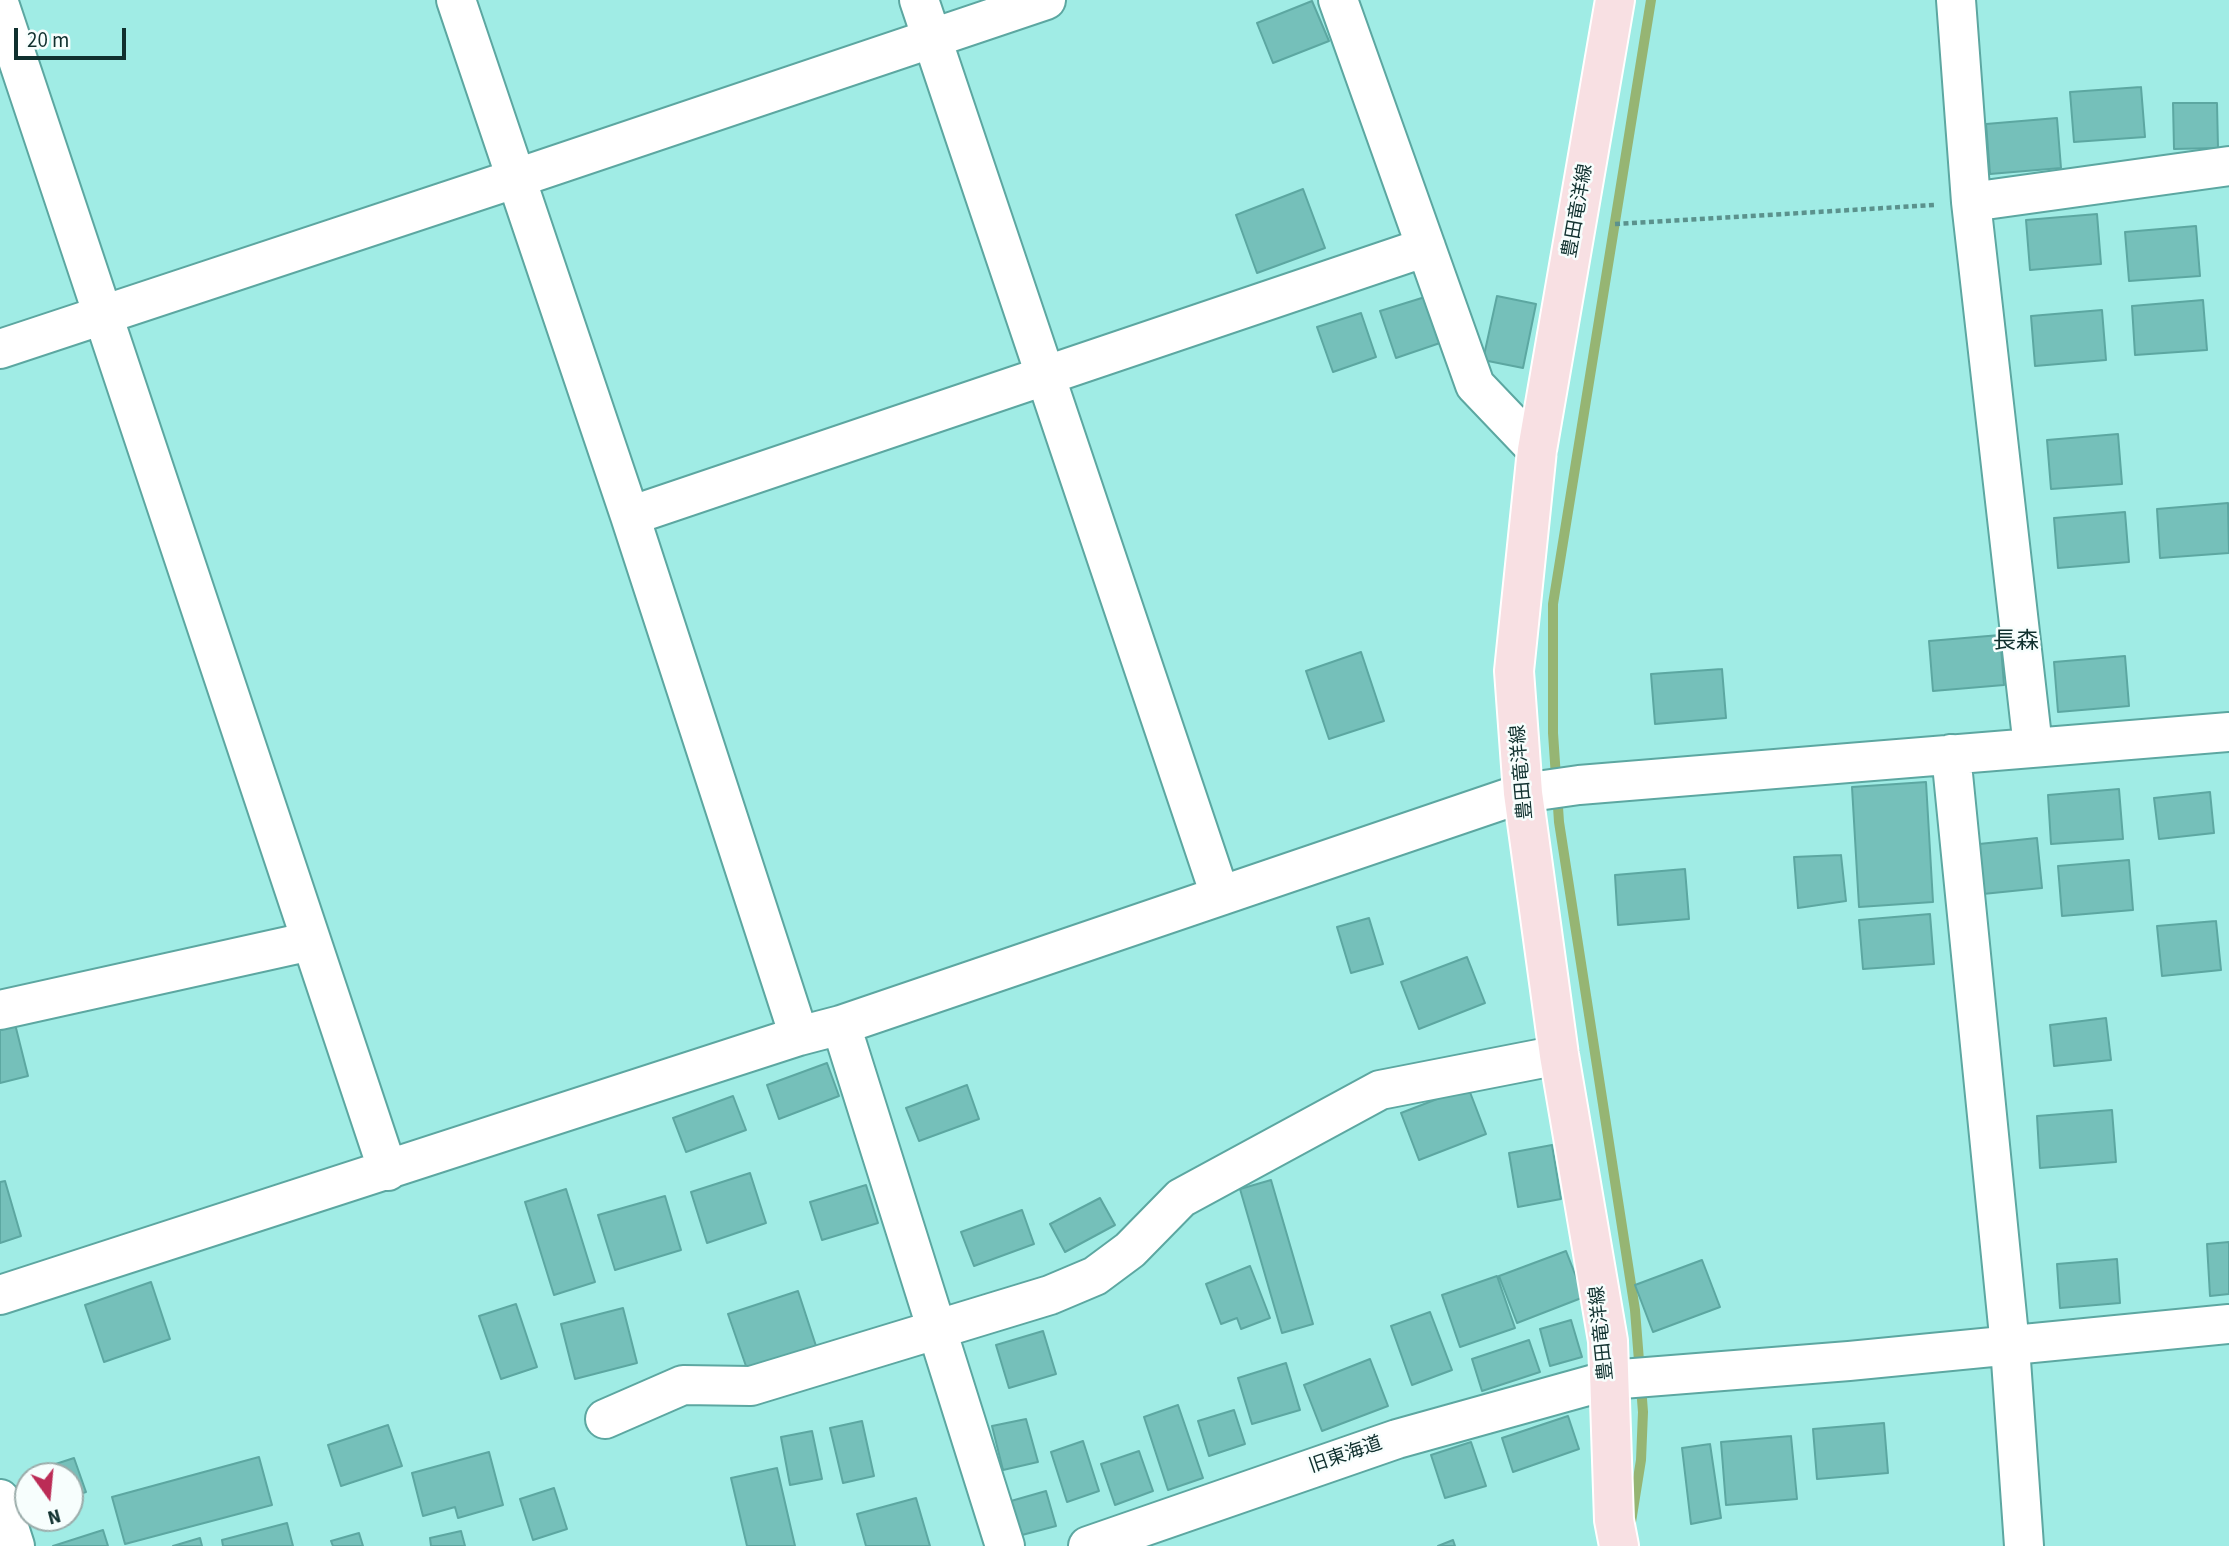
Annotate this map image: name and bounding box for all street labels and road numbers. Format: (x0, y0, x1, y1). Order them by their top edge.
street label: 豊田竜洋線 (1560, 162, 1598, 260)
street label: 豊田竜洋線 (1508, 724, 1538, 820)
street label: 豊田竜洋線 (1587, 1285, 1619, 1381)
street label: 旧東海道 (1306, 1433, 1386, 1479)

